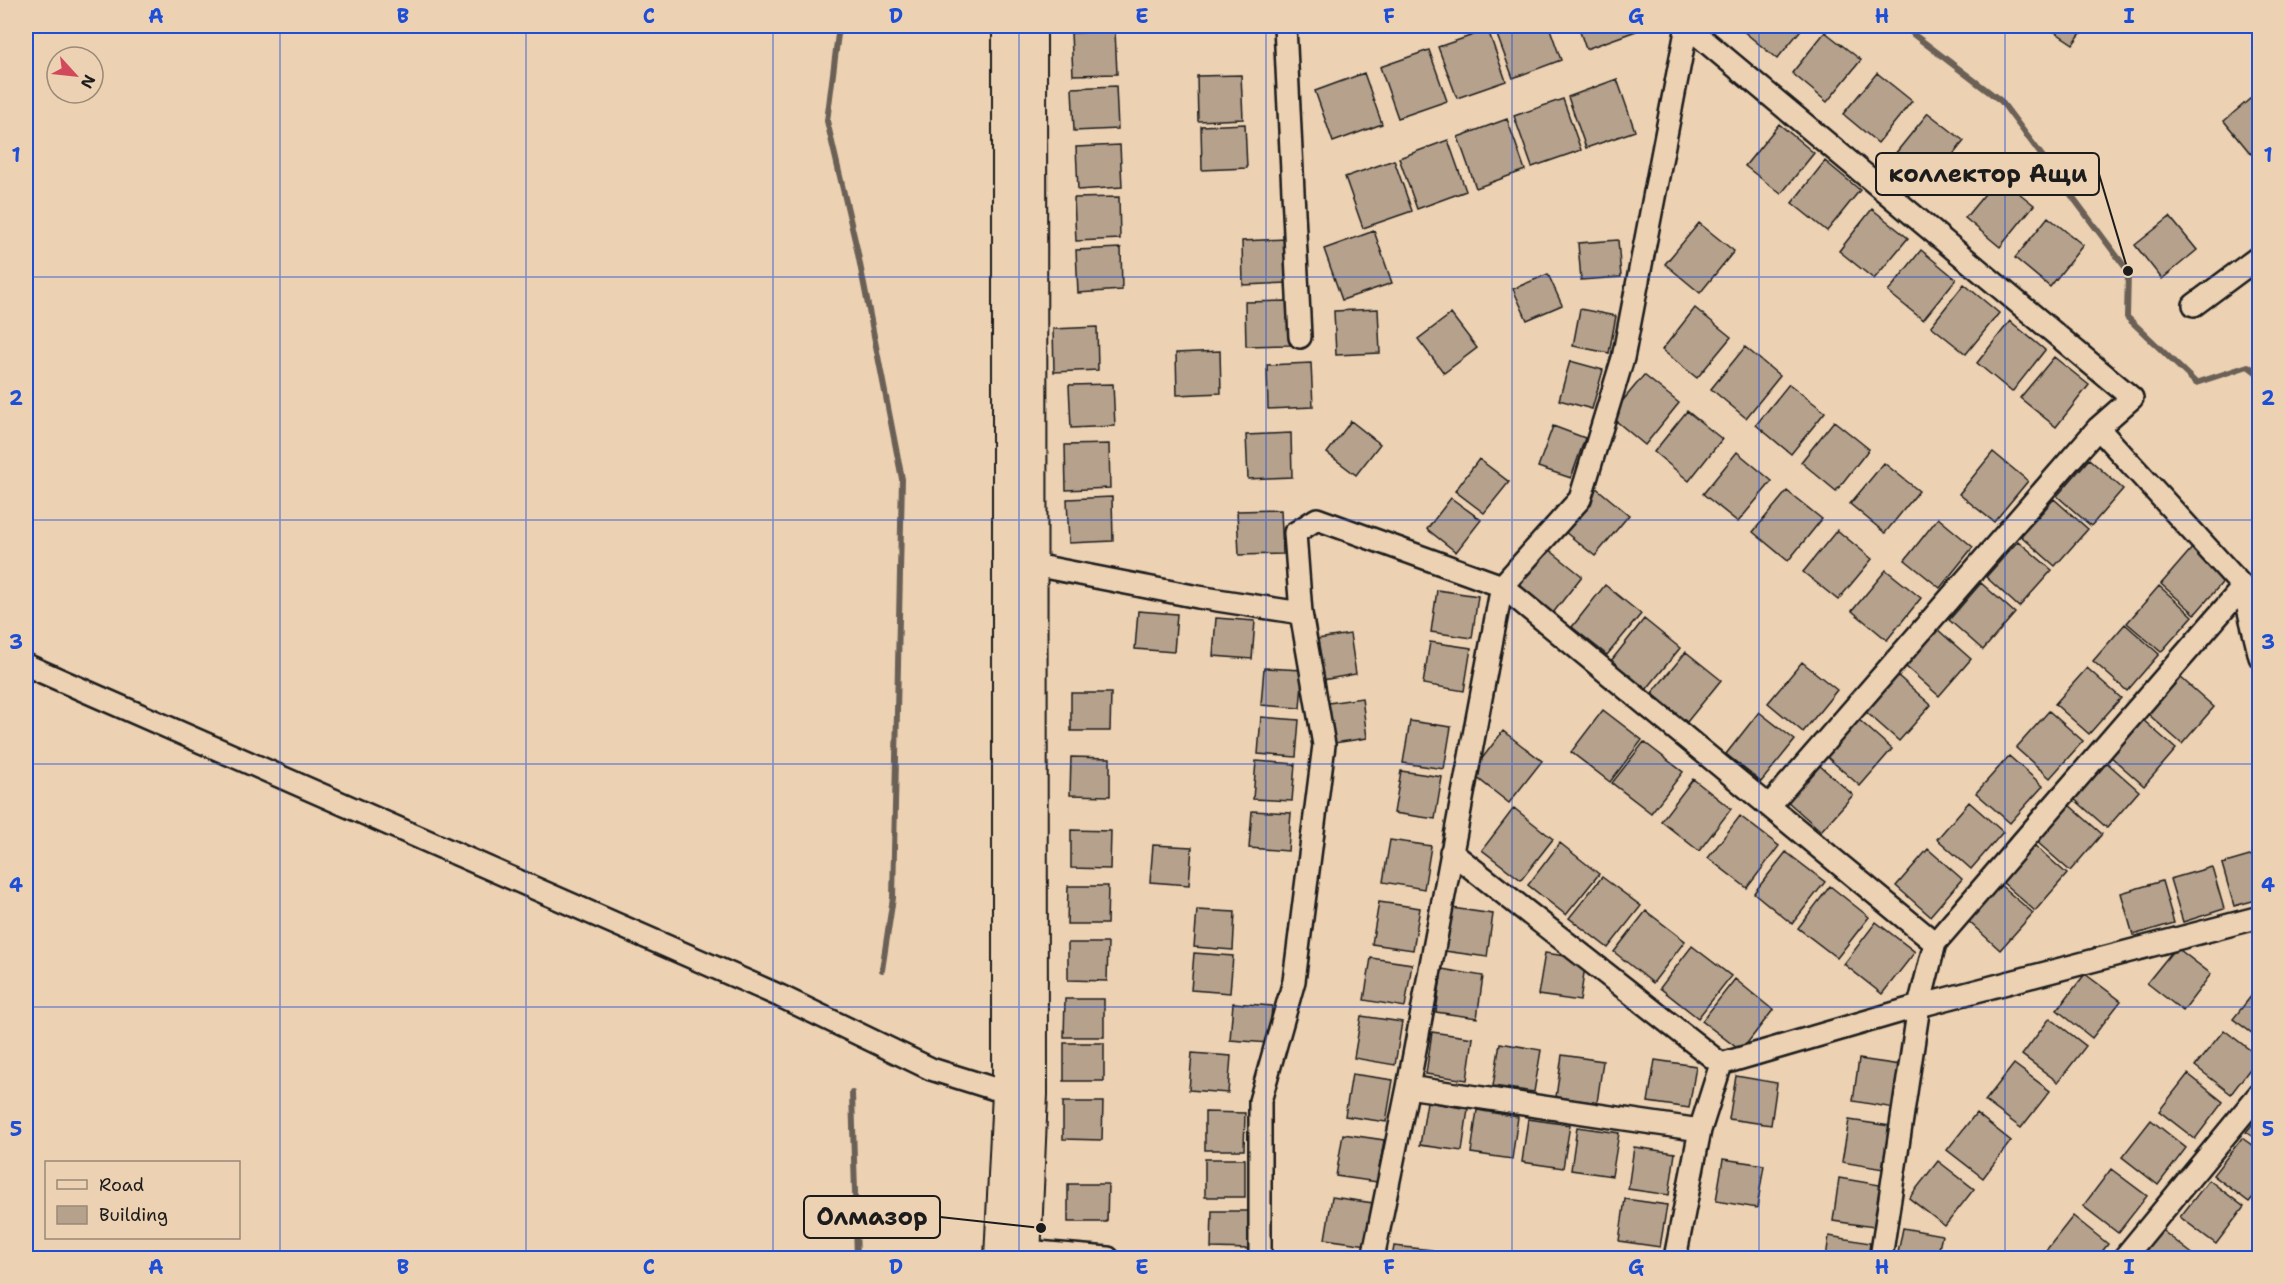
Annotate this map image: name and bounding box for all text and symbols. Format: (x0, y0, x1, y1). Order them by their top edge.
text: A (148, 3, 164, 29)
text: B (397, 3, 409, 29)
text: C (643, 3, 655, 29)
text: D (889, 3, 903, 29)
text: E (1135, 3, 1149, 29)
text: F (1383, 3, 1395, 29)
text: G (1628, 3, 1644, 29)
text: H (1875, 3, 1889, 29)
text: I (2123, 3, 2135, 29)
north arrow (45, 45, 105, 105)
text: N (76, 71, 100, 92)
text: 1 (11, 142, 21, 168)
text: 1 (2263, 142, 2273, 168)
callout: коллектор Ащи (1876, 153, 2099, 195)
text: коллектор Ащи (1889, 158, 2088, 190)
text: 2 (9, 385, 23, 411)
text: 2 (2261, 385, 2275, 411)
text: 3 (9, 629, 23, 655)
text: 3 (2261, 629, 2275, 655)
text: 4 (9, 872, 23, 898)
text: 4 (2261, 872, 2275, 898)
text: 5 (10, 1116, 22, 1142)
text: 5 (2262, 1116, 2274, 1142)
legend (45, 1161, 240, 1239)
text: Road (99, 1173, 144, 1197)
callout: Олмазор (804, 1196, 940, 1238)
text: Олмазор (816, 1201, 928, 1233)
text: Building (99, 1203, 168, 1227)
text: A (148, 1254, 164, 1280)
text: B (397, 1254, 409, 1280)
text: C (643, 1254, 655, 1280)
text: D (889, 1254, 903, 1280)
text: E (1135, 1254, 1149, 1280)
text: F (1383, 1254, 1395, 1280)
text: G (1628, 1254, 1644, 1280)
text: H (1875, 1254, 1889, 1280)
text: I (2123, 1254, 2135, 1280)

